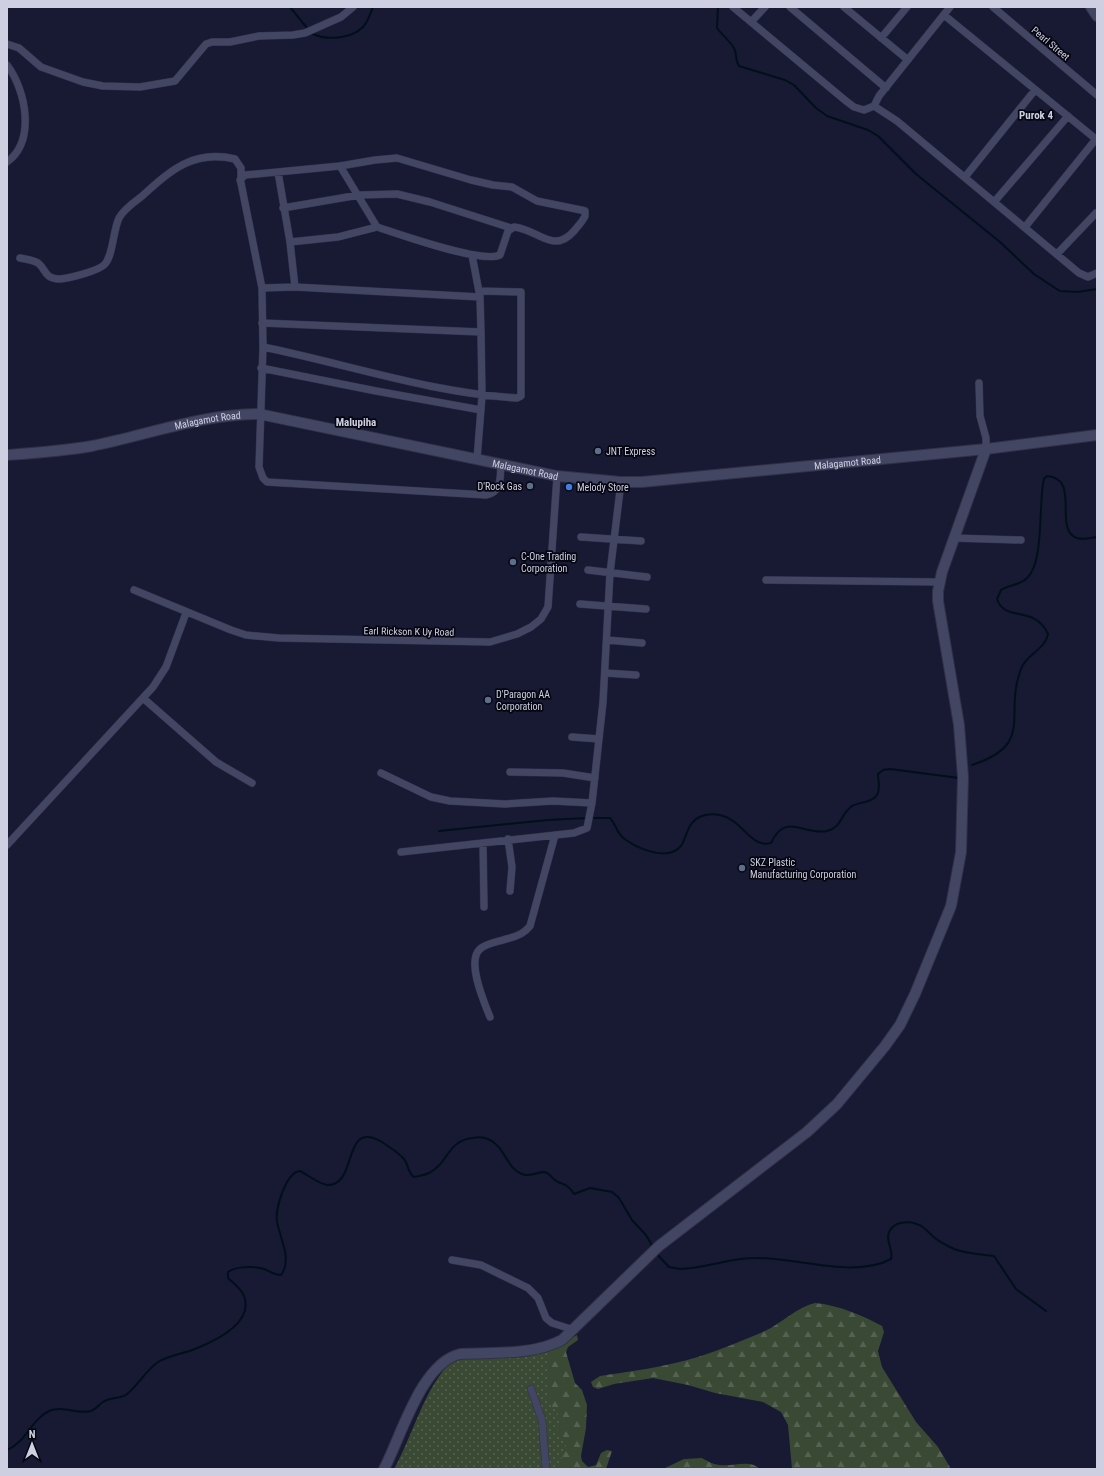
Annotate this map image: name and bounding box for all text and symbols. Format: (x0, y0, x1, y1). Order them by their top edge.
street label: Pearl Street (1030, 24, 1072, 62)
district label: Purok 4 (1019, 109, 1053, 122)
street label: Malagamot Road (173, 410, 241, 432)
district label: Malupiha (336, 416, 376, 429)
marker: JNT Express (593, 446, 603, 456)
place label: JNT Express (606, 446, 656, 457)
street label: Malagamot Road (814, 454, 881, 471)
street label: Malagamot Road (491, 458, 559, 482)
place label: D'Rock Gas (478, 481, 522, 492)
marker: D'Rock Gas (525, 481, 535, 491)
marker: Melody Store (564, 482, 574, 492)
place label: Melody Store (577, 482, 629, 493)
place label: C-One Trading Corporation (521, 551, 576, 574)
marker: C-One Trading Corporation (508, 557, 518, 567)
street label: Earl Rickson K Uy Road (364, 625, 454, 638)
place label: D'Paragon AA Corporation (496, 689, 550, 712)
marker: D'Paragon AA Corporation (483, 695, 493, 705)
place label: SKZ Plastic Manufacturing Corporation (750, 857, 856, 880)
marker: SKZ Plastic Manufacturing Corporation (737, 863, 747, 873)
north arrow (12, 1424, 52, 1464)
text: N (29, 1428, 36, 1441)

